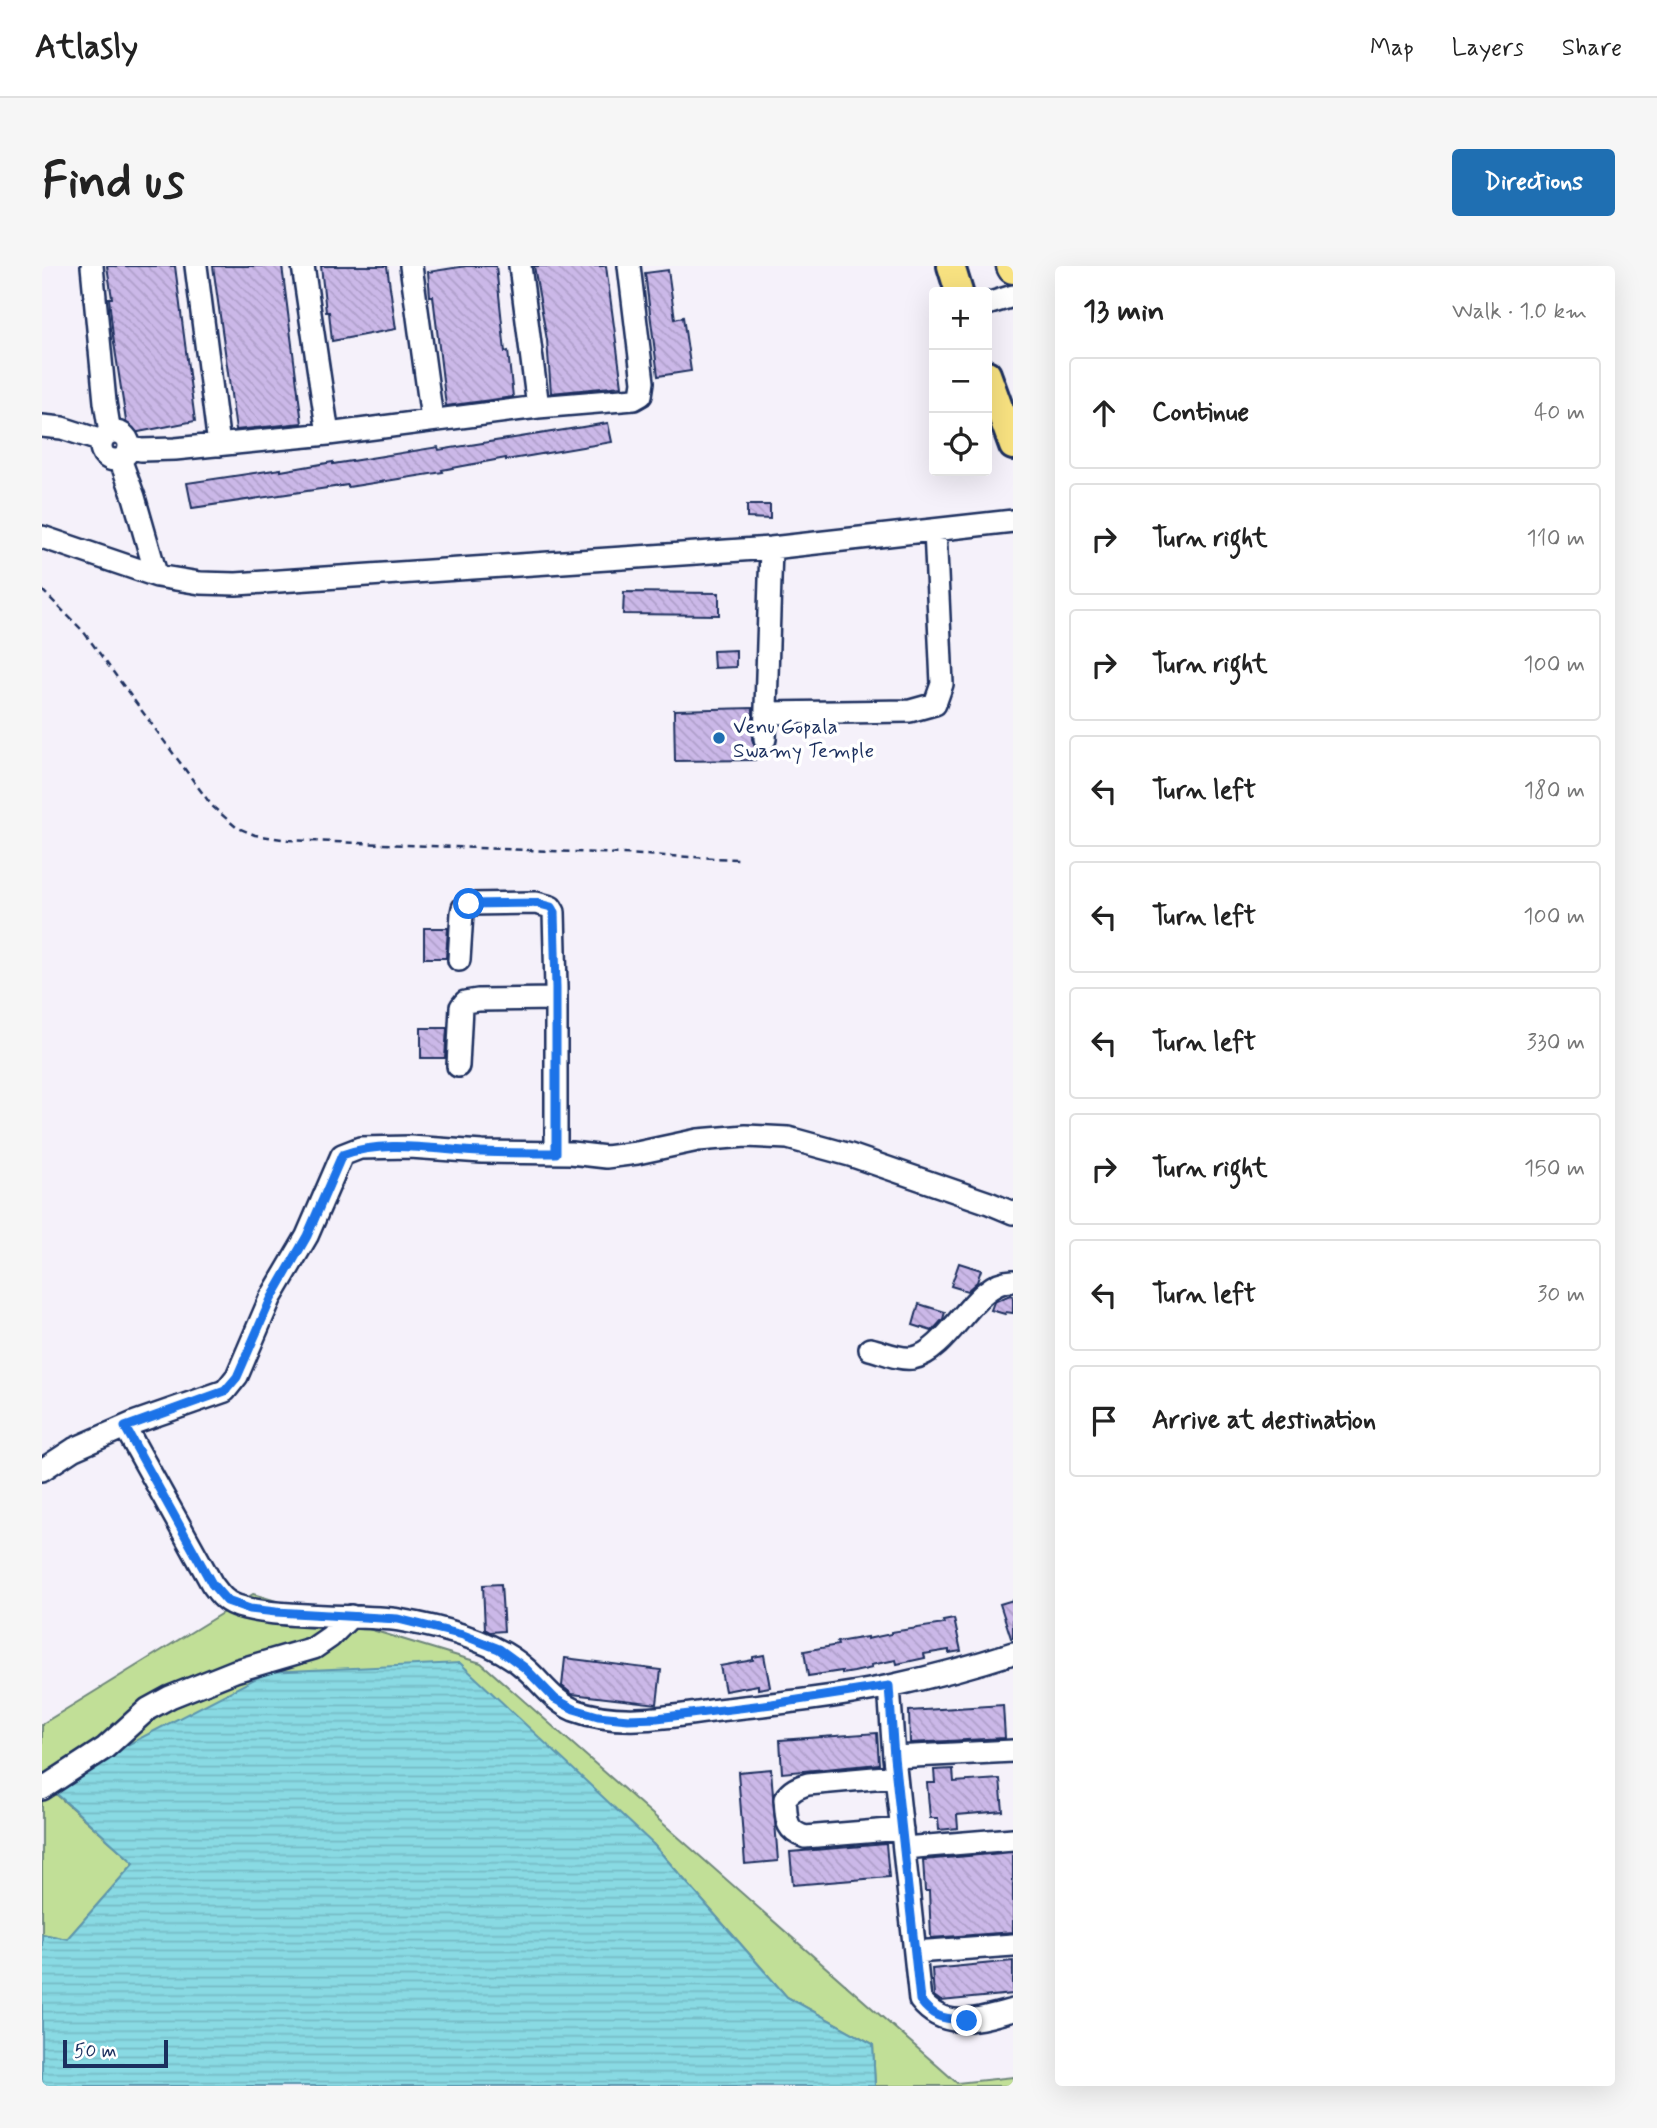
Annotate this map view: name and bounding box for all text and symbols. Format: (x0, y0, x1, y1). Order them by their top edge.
text: Atlasly (35, 26, 138, 70)
text: Map (1370, 33, 1414, 64)
text: Layers (1452, 33, 1524, 64)
text: Share (1562, 33, 1622, 64)
button: Directions (1452, 149, 1615, 216)
text: Find us (42, 150, 185, 215)
map controls (929, 287, 992, 476)
button: + (929, 287, 992, 350)
text: 13 min (1083, 292, 1165, 331)
text: Walk · 1.0 km (1452, 297, 1587, 327)
button: − (929, 350, 992, 413)
icon: ahead (1085, 394, 1123, 432)
text: Continue (1152, 396, 1249, 430)
text: 40 m (1534, 398, 1585, 428)
button: locate (929, 413, 992, 476)
icon: right (1085, 520, 1123, 558)
text: Turn right (1152, 522, 1268, 556)
text: 110 m (1526, 524, 1585, 554)
icon: right (1085, 646, 1123, 684)
text: Turn right (1152, 648, 1268, 682)
text: 100 m (1523, 650, 1585, 680)
place label: Venu Gopala Swamy Temple (733, 713, 874, 765)
marker: Venu Gopala Swamy Temple (711, 730, 727, 746)
icon: left (1085, 772, 1123, 810)
text: Turn left (1152, 774, 1256, 808)
text: 180 m (1524, 776, 1585, 806)
route start (453, 888, 484, 919)
icon: left (1085, 898, 1123, 936)
text: Turn left (1152, 900, 1256, 934)
text: 100 m (1523, 902, 1585, 932)
icon: left (1085, 1024, 1123, 1062)
text: Turn left (1152, 1026, 1256, 1060)
text: 330 m (1527, 1028, 1585, 1058)
icon: right (1085, 1150, 1123, 1188)
text: Turn right (1152, 1152, 1268, 1186)
text: 150 m (1524, 1154, 1585, 1184)
icon: left (1085, 1276, 1123, 1314)
text: Turn left (1152, 1278, 1256, 1312)
text: 30 m (1537, 1280, 1585, 1310)
icon: arrive (1085, 1402, 1123, 1440)
text: Arrive at destination (1152, 1404, 1376, 1438)
route end (951, 2005, 982, 2036)
scale bar (63, 2037, 168, 2069)
text: 50 m (74, 2039, 117, 2064)

